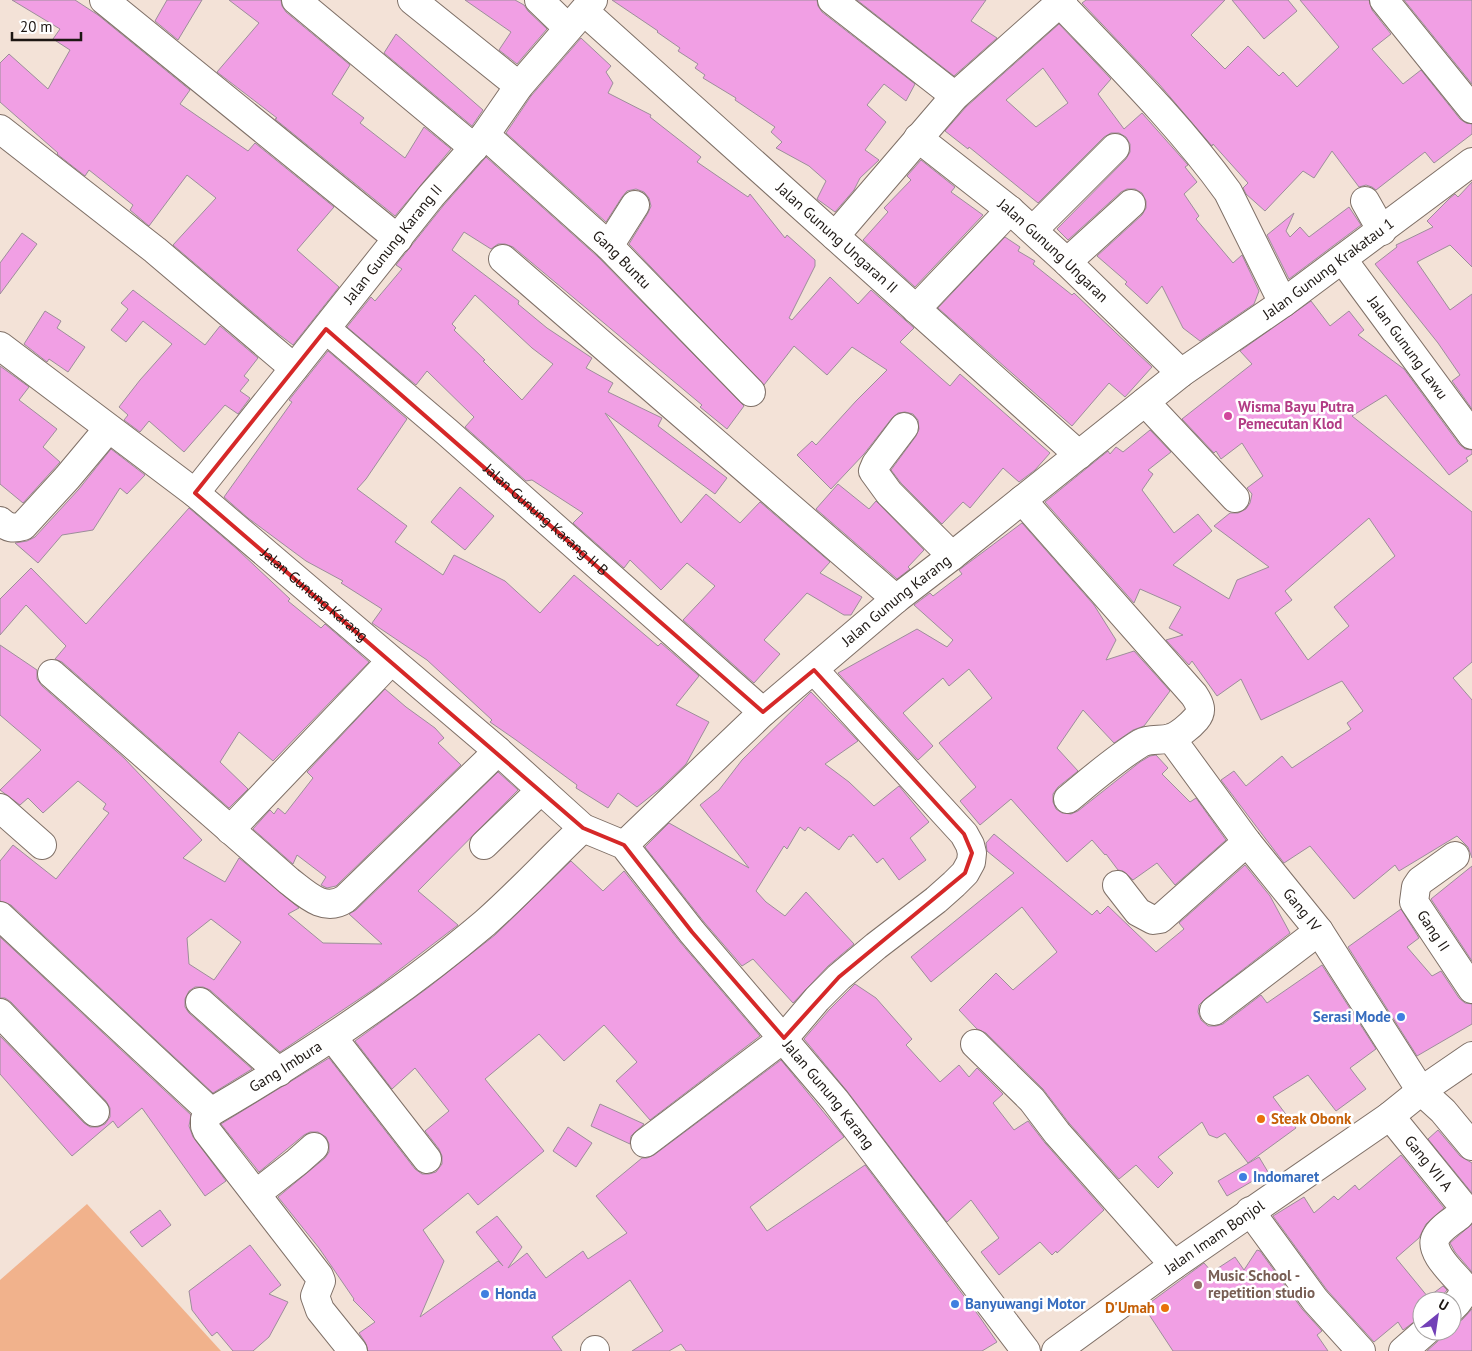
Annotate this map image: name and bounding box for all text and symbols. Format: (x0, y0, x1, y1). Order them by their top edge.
scale bar (12, 10, 81, 42)
text: 20 m (20, 17, 53, 36)
street label: Jalan Gunung Ungaran II (772, 177, 902, 297)
street label: Jalan Gunung Karang II (338, 180, 446, 308)
street label: Jalan Gunung Ungaran (994, 194, 1113, 306)
street label: Jalan Gunung Krakatau 1 (1258, 214, 1397, 324)
street label: Gang Buntu (589, 226, 655, 293)
street label: Jalan Gunung Lawu (1363, 291, 1452, 403)
place label: Wisma Bayu Putra Pemecutan Klod (1238, 397, 1354, 433)
marker: Wisma Bayu Putra Pemecutan Klod (1222, 410, 1234, 422)
street label: Jalan Gunung Karang II B (479, 458, 613, 580)
street label: Jalan Gunung Karang (256, 543, 372, 645)
street label: Jalan Gunung Karang (837, 551, 954, 651)
street label: Gang IV (1279, 884, 1326, 935)
street label: Gang II (1413, 906, 1454, 955)
place label: Serasi Mode (1313, 1007, 1391, 1026)
marker: Serasi Mode (1395, 1011, 1407, 1023)
street label: Jalan Gunung Karang (778, 1035, 879, 1153)
street label: Gang Imbura (245, 1036, 325, 1096)
place label: Steak Obonk (1271, 1109, 1352, 1128)
marker: Steak Obonk (1255, 1113, 1267, 1125)
street label: Gang VII A (1401, 1131, 1457, 1195)
place label: Indomaret (1253, 1167, 1320, 1186)
marker: Indomaret (1237, 1171, 1249, 1183)
street label: Jalan Imam Bonjol (1159, 1195, 1268, 1279)
place label: Music School - repetition studio (1208, 1266, 1315, 1302)
marker: Music School - repetition studio (1192, 1279, 1204, 1291)
place label: Honda (495, 1284, 537, 1303)
marker: Honda (479, 1288, 491, 1300)
north arrow (1412, 1291, 1462, 1341)
place label: Banyuwangi Motor (965, 1294, 1086, 1313)
text: U (1435, 1295, 1452, 1315)
marker: Banyuwangi Motor (949, 1298, 961, 1310)
place label: D'Umah (1105, 1298, 1155, 1317)
marker: D'Umah (1159, 1302, 1171, 1314)

